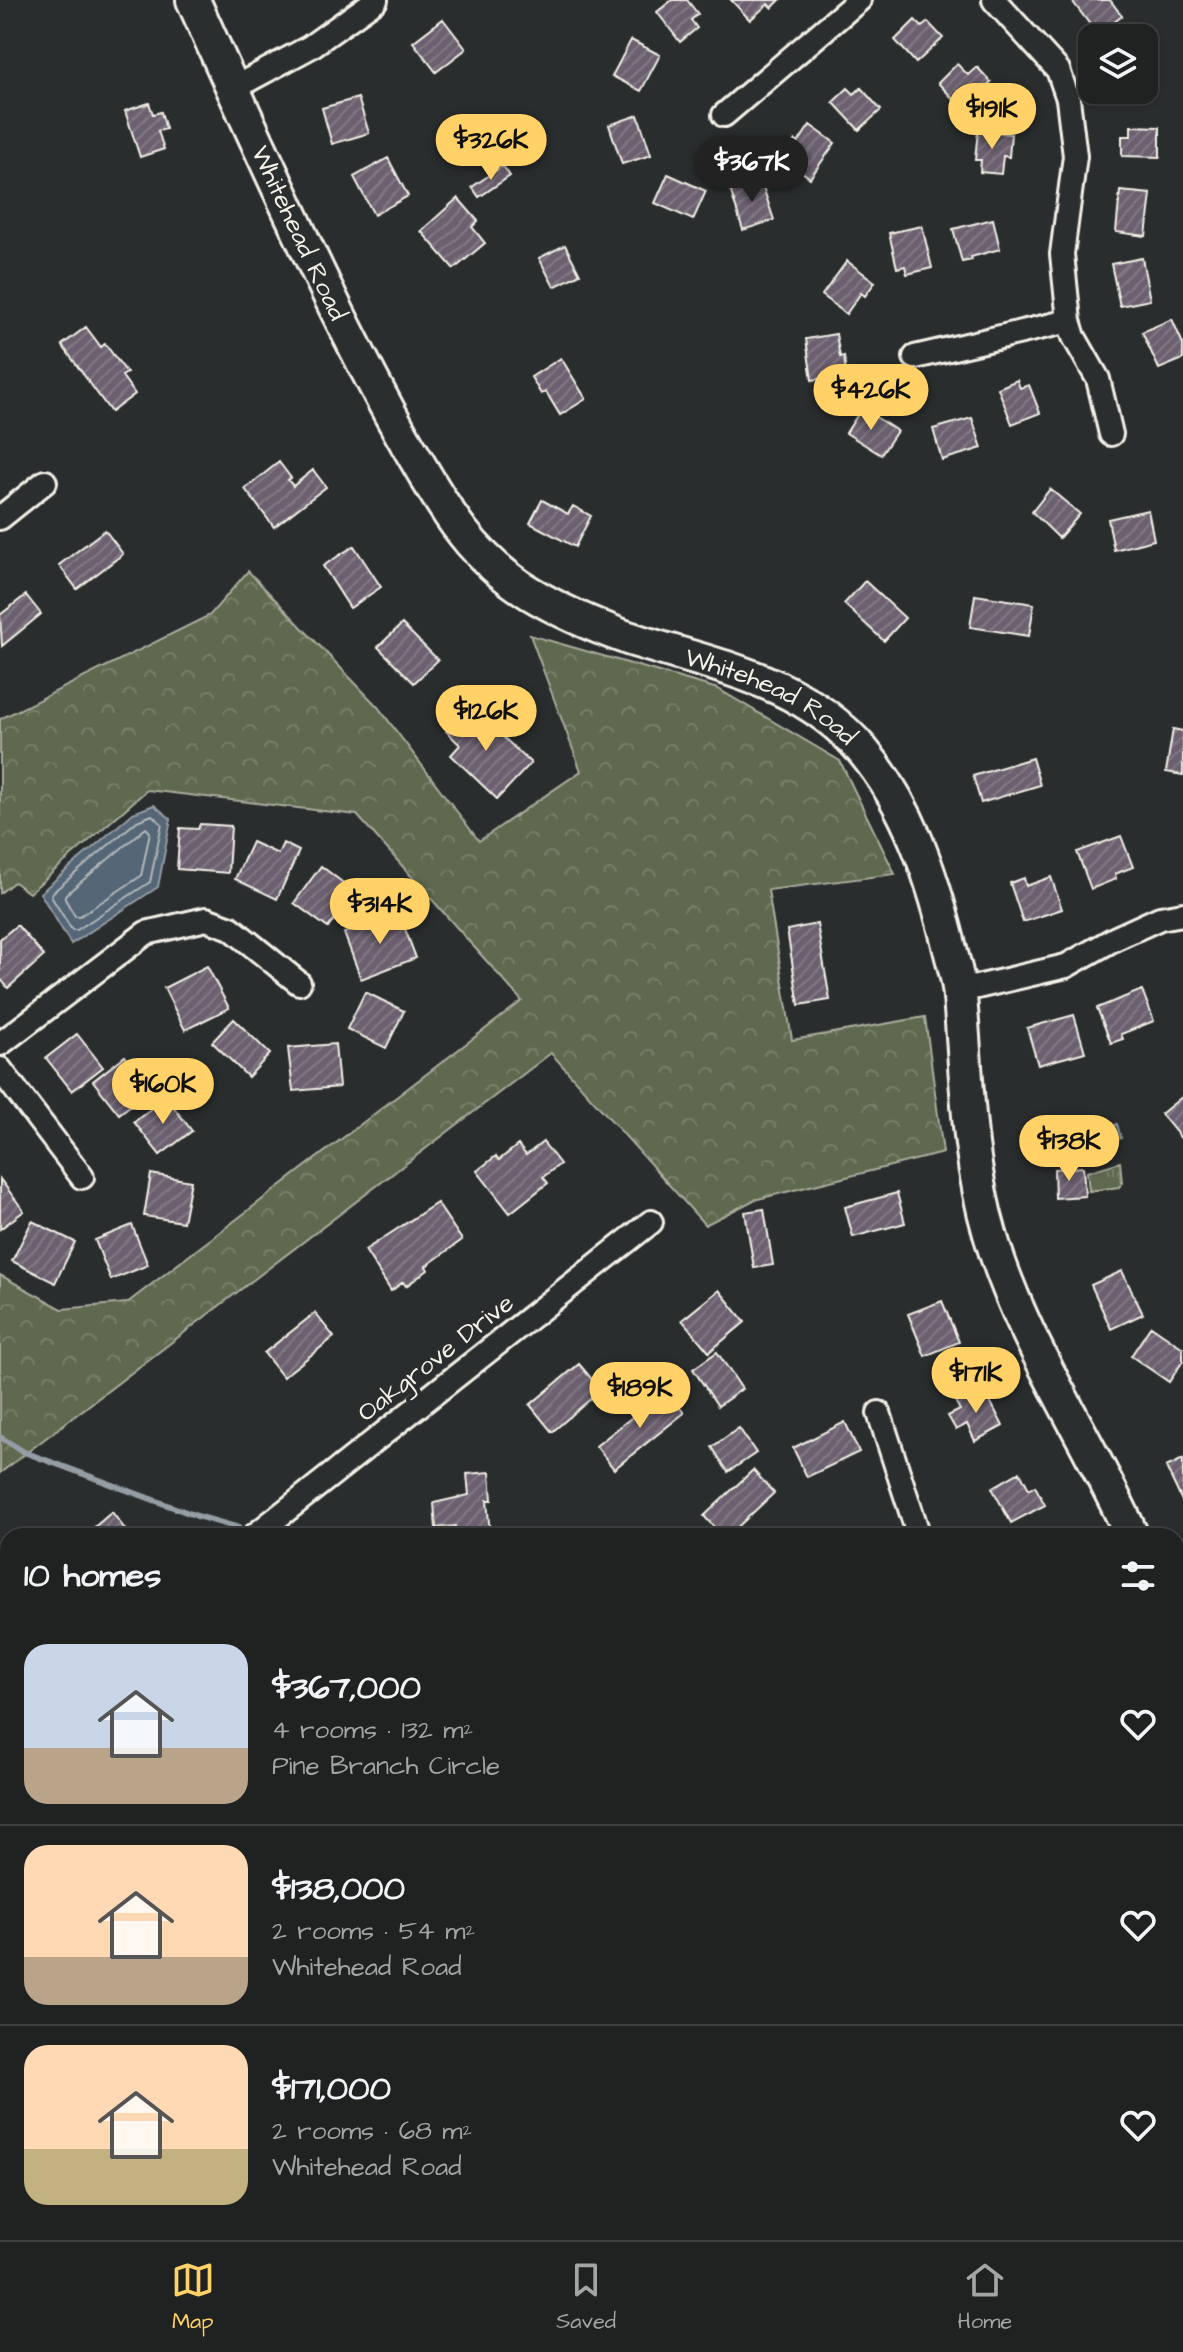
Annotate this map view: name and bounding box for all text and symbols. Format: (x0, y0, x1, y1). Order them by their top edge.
map controls (1078, 24, 1158, 104)
button: layers (1078, 24, 1158, 104)
pin: $191K (936, 83, 1048, 151)
text: $191K (966, 91, 1018, 127)
pin: $326K (435, 114, 547, 182)
text: $326K (454, 122, 528, 158)
pin: $367K (696, 136, 808, 204)
street label: Whitehead Road (242, 140, 356, 327)
text: $367K (714, 144, 790, 180)
pin: $426K (815, 364, 927, 432)
text: $426K (831, 372, 911, 408)
street label: Whitehead Road (681, 639, 865, 754)
pin: $126K (430, 685, 542, 753)
text: $126K (454, 693, 518, 729)
pin: $314K (324, 878, 436, 946)
text: $314K (348, 886, 412, 922)
pin: $160K (107, 1058, 219, 1126)
text: $160K (130, 1066, 196, 1102)
pin: $138K (1013, 1115, 1125, 1183)
text: $138K (1037, 1123, 1101, 1159)
street label: Oakgrove Drive (350, 1285, 523, 1432)
pin: $171K (920, 1347, 1032, 1415)
text: $171K (950, 1355, 1002, 1391)
pin: $189K (584, 1362, 696, 1430)
text: $189K (607, 1370, 673, 1406)
text: 10 homes (24, 1552, 161, 1600)
icon: filters (1116, 1554, 1160, 1598)
text: $367,000 (272, 1664, 421, 1712)
icon: home (88, 1676, 184, 1772)
icon: heart (1116, 1702, 1160, 1746)
text: 4 rooms · 132 m² (272, 1712, 473, 1748)
text: Pine Branch Circle (272, 1748, 500, 1784)
text: $138,000 (272, 1865, 405, 1913)
icon: home (88, 1877, 184, 1973)
icon: heart (1116, 1903, 1160, 1947)
text: 2 rooms · 54 m² (272, 1913, 475, 1949)
text: Whitehead Road (272, 1949, 461, 1985)
text: $171,000 (272, 2065, 391, 2113)
icon: home (88, 2077, 184, 2173)
icon: heart (1116, 2103, 1160, 2147)
text: 2 rooms · 68 m² (272, 2113, 472, 2149)
text: Whitehead Road (272, 2149, 461, 2185)
tab: Map (171, 2258, 215, 2337)
tab: Saved (556, 2258, 616, 2337)
tab: Home (958, 2258, 1012, 2337)

